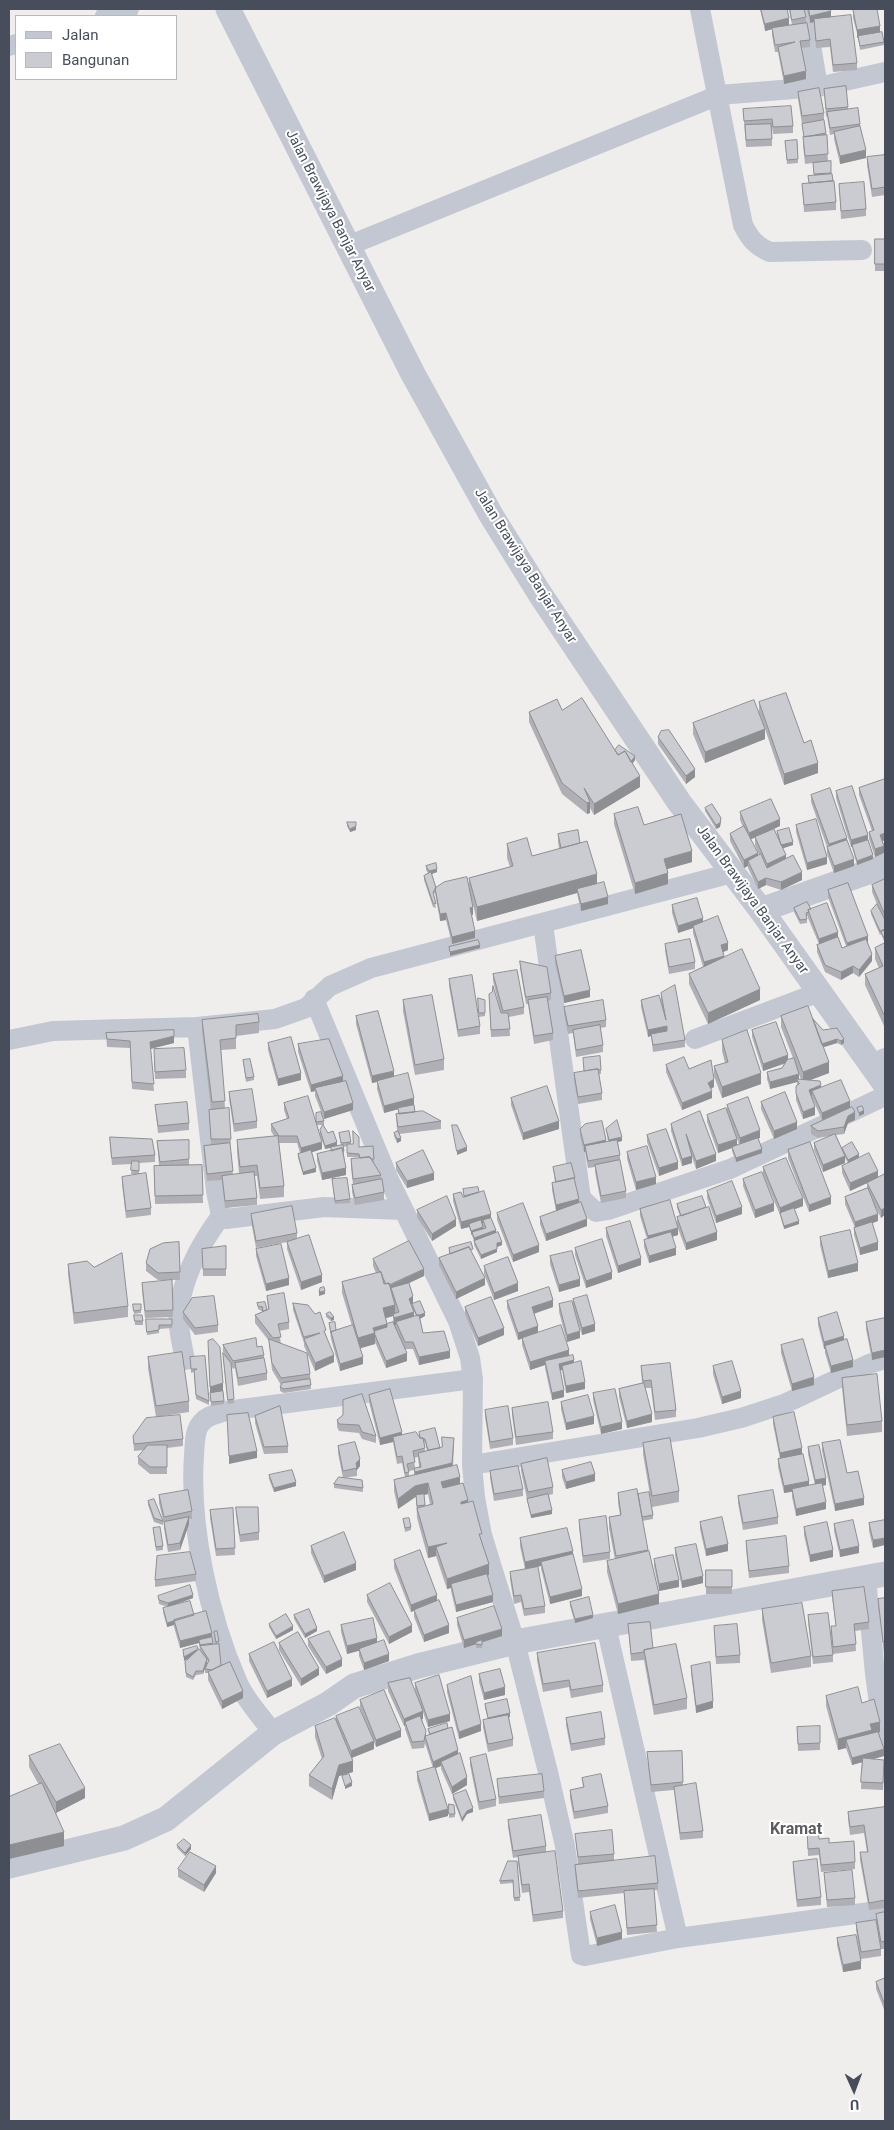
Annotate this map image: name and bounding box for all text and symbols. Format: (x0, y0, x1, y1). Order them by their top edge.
legend (15, 15, 178, 80)
text: Jalan (62, 26, 99, 44)
text: Bangunan (62, 51, 129, 69)
street label: Jalan Brawijaya Banjar Anyar (282, 127, 378, 295)
street label: Jalan Brawijaya Banjar Anyar (470, 485, 580, 647)
street label: Jalan Brawijaya Banjar Anyar (692, 822, 812, 978)
district label: Kramat (770, 1820, 822, 1840)
north arrow (829, 2065, 879, 2115)
text: U (850, 2097, 859, 2113)

